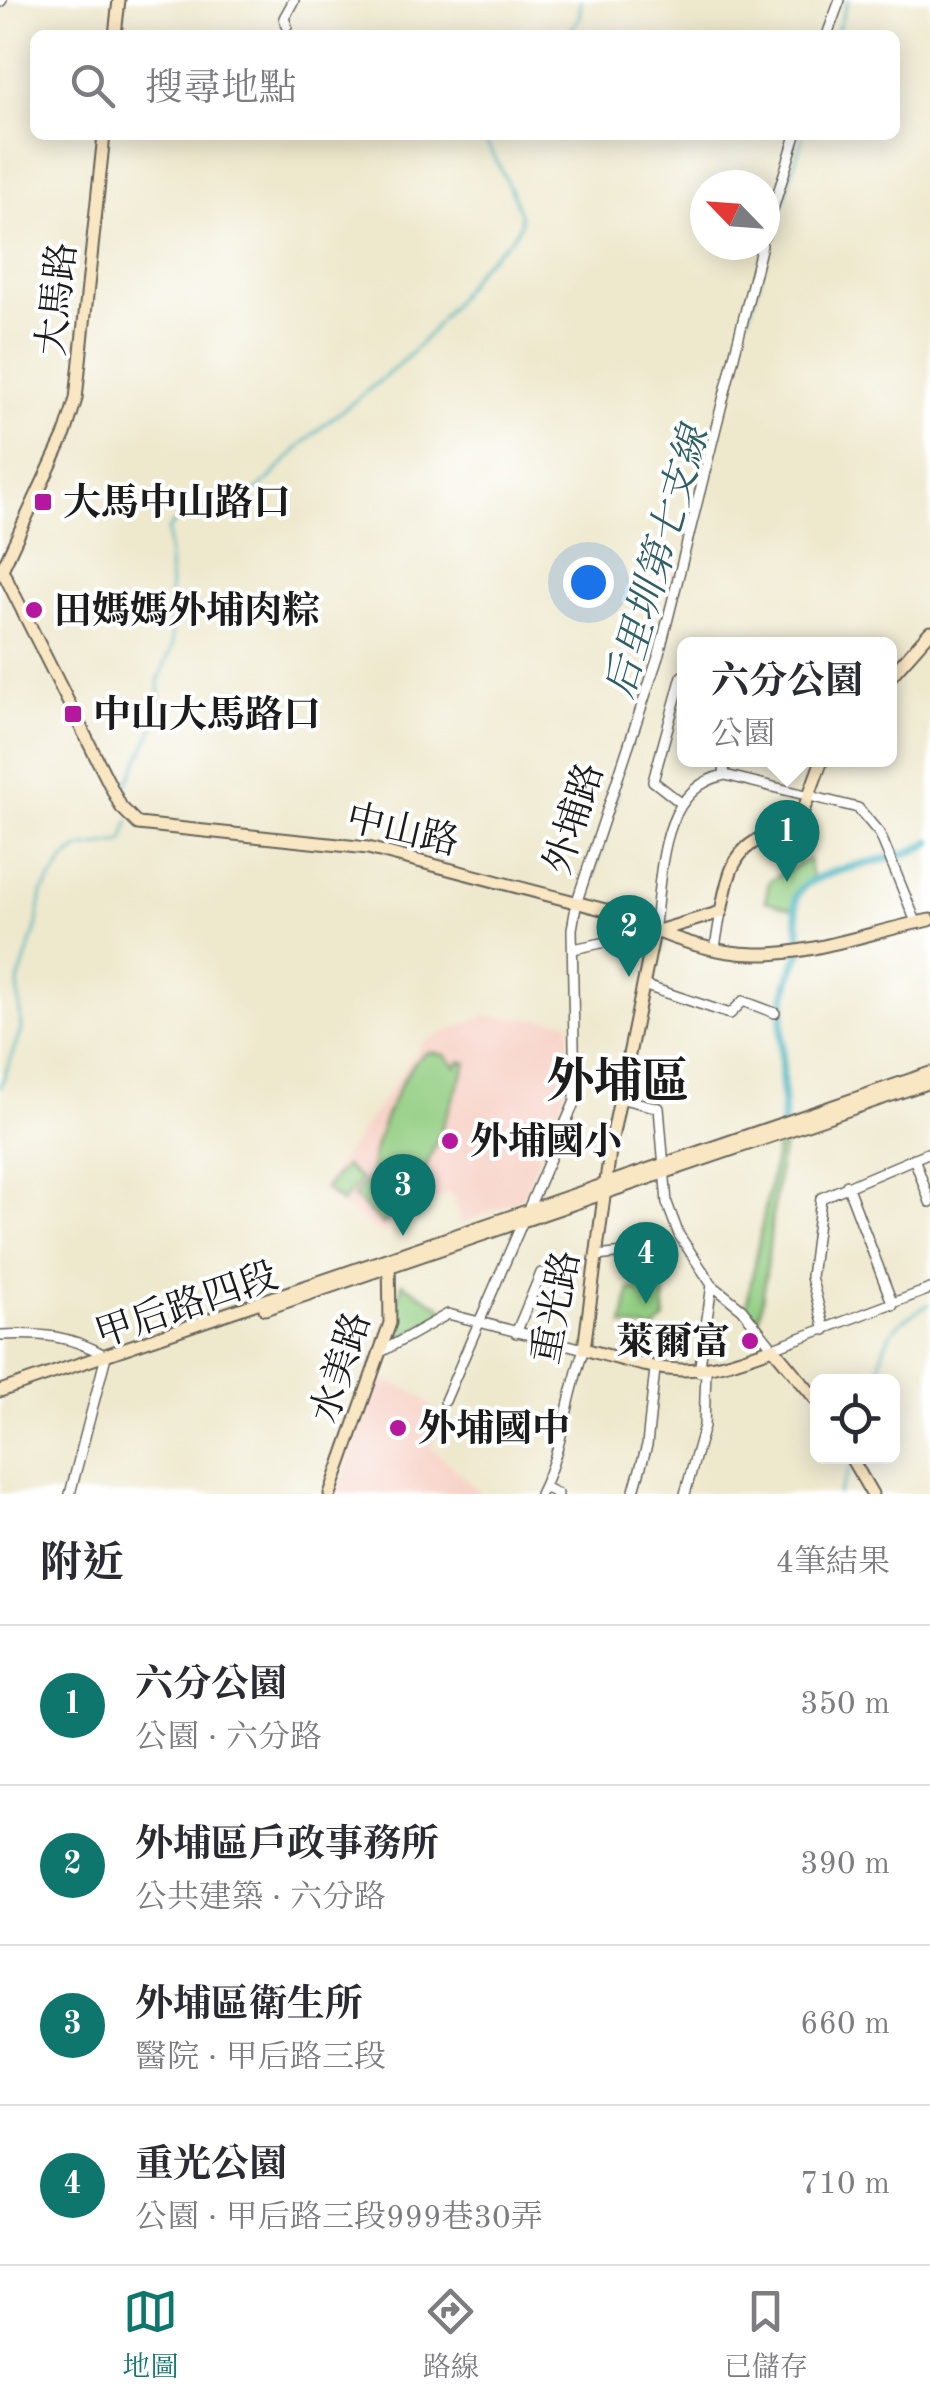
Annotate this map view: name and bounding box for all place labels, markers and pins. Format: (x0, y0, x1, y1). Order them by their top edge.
place label: 大馬中山路口 (63, 482, 291, 524)
marker: 大馬中山路口 (32, 491, 54, 513)
place label: 田媽媽外埔肉粽 (54, 590, 320, 632)
marker: 田媽媽外埔肉粽 (23, 599, 45, 621)
place label: 中山大馬路口 (93, 694, 321, 736)
marker: 中山大馬路口 (62, 703, 84, 725)
pin: 1 (754, 800, 820, 882)
pin: 2 (596, 894, 662, 977)
place label: 外埔國小 (470, 1121, 622, 1163)
marker: 外埔國小 (439, 1130, 461, 1152)
pin: 3 (370, 1154, 436, 1236)
pin: 4 (614, 1222, 678, 1304)
place label: 萊爾富 (616, 1321, 730, 1363)
marker: 萊爾富 (739, 1330, 761, 1352)
place label: 外埔國中 (418, 1408, 570, 1450)
marker: 外埔國中 (387, 1417, 409, 1439)

